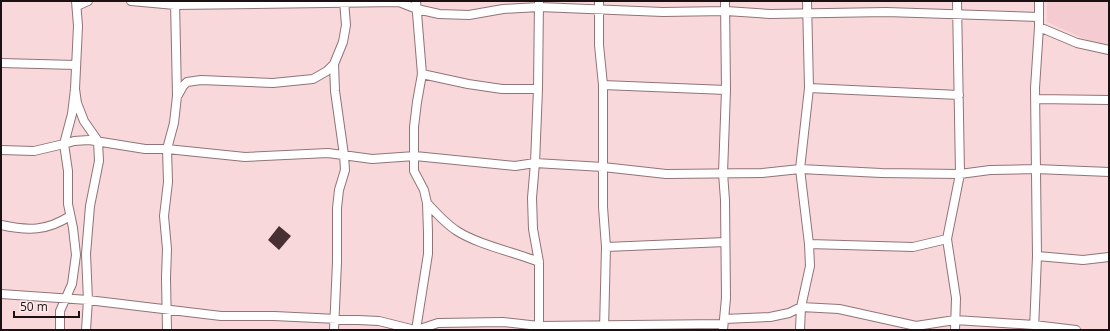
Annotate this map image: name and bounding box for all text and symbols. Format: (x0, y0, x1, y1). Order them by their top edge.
scale bar (14, 293, 79, 319)
text: 50 m (20, 298, 48, 315)

